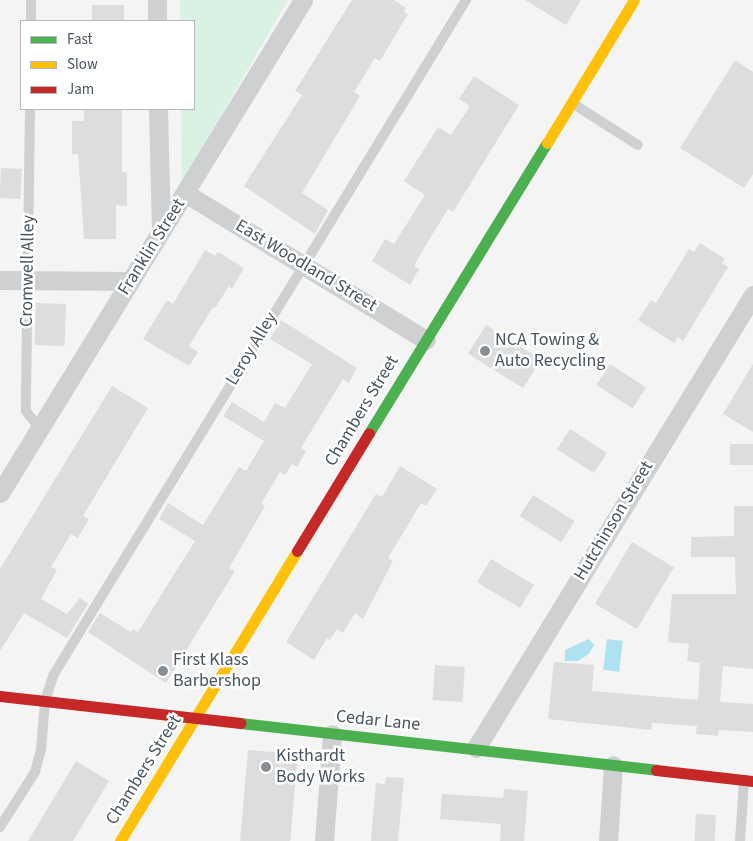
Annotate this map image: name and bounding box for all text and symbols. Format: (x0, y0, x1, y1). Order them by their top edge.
legend (20, 20, 195, 110)
text: Fast (67, 29, 93, 50)
text: Slow (67, 54, 98, 75)
text: Jam (67, 79, 94, 100)
street label: Franklin Street (114, 195, 190, 299)
street label: Cromwell Alley (16, 215, 40, 327)
street label: East Woodland Street (231, 215, 381, 317)
street label: Leroy Alley (222, 308, 282, 390)
place label: NCA Towing & Auto Recycling (495, 330, 605, 372)
marker: NCA Towing & Auto Recycling (479, 345, 491, 357)
street label: Chambers Street (320, 352, 404, 470)
street label: Hutchinson Street (570, 457, 658, 585)
place label: First Klass Barbershop (173, 650, 261, 692)
marker: First Klass Barbershop (157, 665, 169, 677)
street label: Cedar Lane (335, 706, 421, 736)
street label: Chambers Street (102, 711, 186, 829)
place label: Kisthardt Body Works (276, 746, 365, 789)
marker: Kisthardt Body Works (260, 761, 272, 773)

